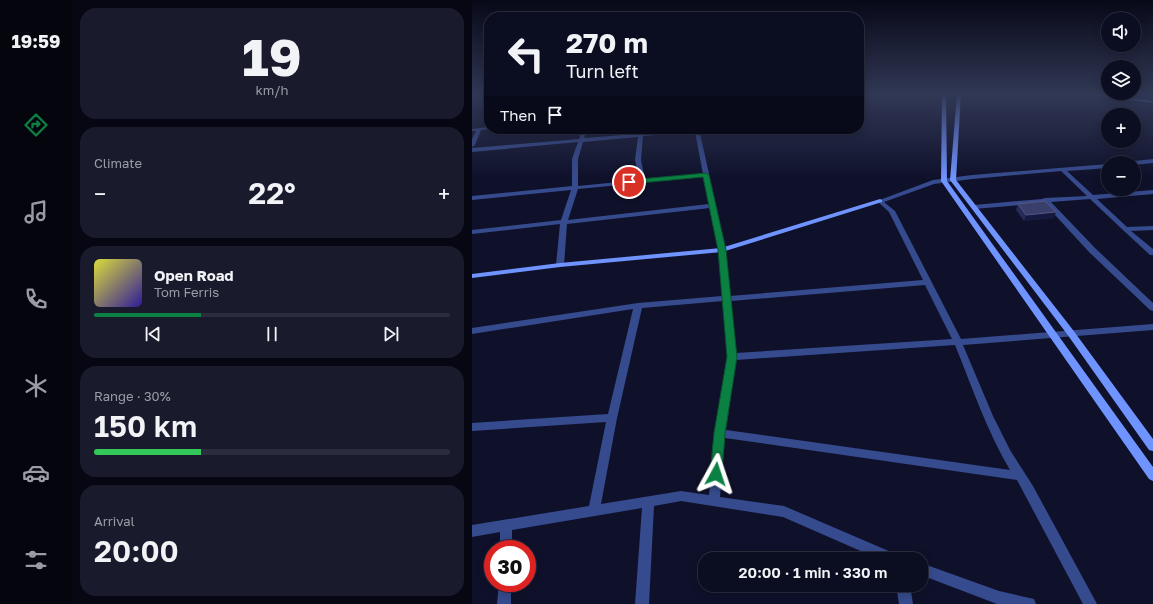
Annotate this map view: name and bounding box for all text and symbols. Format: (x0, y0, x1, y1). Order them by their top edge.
map controls (1101, 12, 1141, 196)
button: sound (1101, 12, 1141, 52)
text: 19 (242, 25, 302, 87)
text: 270 m (566, 26, 648, 59)
icon: left (500, 28, 552, 80)
text: 19:59 (12, 30, 60, 52)
text: Turn left (566, 60, 639, 82)
button: layers (1101, 60, 1141, 100)
text: km/h (255, 82, 289, 98)
icon: arrive (544, 104, 566, 126)
text: Then (500, 106, 536, 124)
button: + (1101, 108, 1141, 148)
icon: directions (22, 111, 50, 139)
text: Climate (94, 155, 142, 171)
button: − (1101, 156, 1141, 196)
pin (612, 165, 646, 199)
icon: arrive (618, 171, 640, 193)
text: 22° (248, 175, 296, 211)
text: − (94, 180, 106, 207)
text: + (438, 180, 450, 207)
icon: music (22, 198, 50, 226)
text: Open Road (154, 266, 234, 284)
text: Tom Ferris (154, 284, 219, 300)
icon: phone (22, 285, 50, 313)
icon: previous (142, 323, 164, 345)
icon: pause (261, 323, 283, 345)
icon: next (380, 323, 402, 345)
icon: climate (22, 372, 50, 400)
text: Range · 30% (94, 388, 171, 404)
text: 150 km (94, 408, 197, 444)
position arrow (695, 453, 737, 495)
icon: car (22, 459, 50, 487)
text: Arrival (94, 513, 135, 529)
text: 20:00 (94, 533, 179, 569)
speed limit sign: 30 (484, 540, 536, 592)
icon: filters (22, 546, 50, 574)
text: 20:00 · 1 min · 330 m (739, 563, 887, 581)

